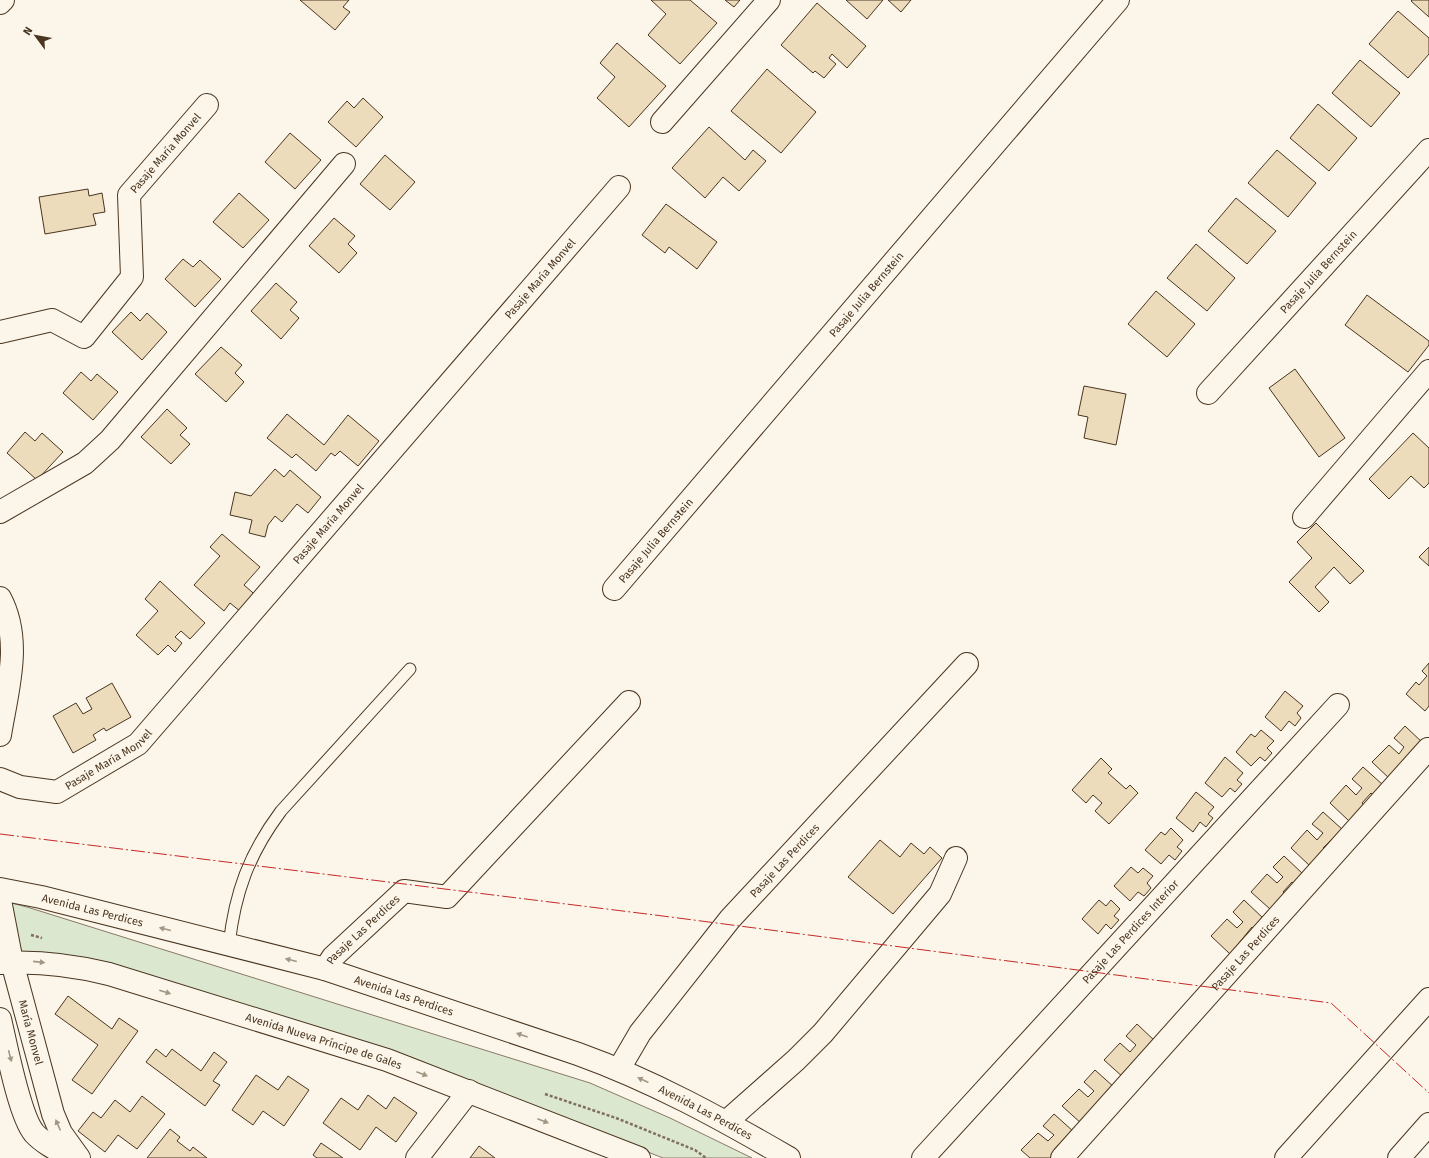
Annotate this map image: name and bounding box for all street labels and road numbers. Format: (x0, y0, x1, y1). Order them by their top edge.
street label: Pasaje María Monvel (128, 111, 204, 196)
street label: Pasaje Julia Bernstein (1278, 228, 1360, 316)
street label: Pasaje María Monvel (502, 236, 578, 322)
street label: Pasaje Julia Bernstein (827, 249, 907, 340)
street label: Pasaje María Monvel (290, 481, 367, 567)
street label: Pasaje Julia Bernstein (616, 496, 696, 586)
street label: Pasaje María Monvel (63, 727, 155, 793)
street label: Pasaje Las Perdices (748, 821, 822, 900)
street label: Pasaje Las Perdices Interior (1080, 877, 1182, 987)
street label: Avenida Las Perdices (41, 891, 144, 930)
street label: Pasaje Las Perdices (324, 892, 403, 967)
street label: Pasaje Las Perdices (1209, 913, 1283, 993)
street label: Avenida Las Perdices (352, 973, 455, 1019)
street label: María Monvel (16, 999, 45, 1066)
street label: Avenida Nueva Príncipe de Gales (244, 1011, 404, 1072)
street label: Avenida Las Perdices (656, 1083, 754, 1143)

